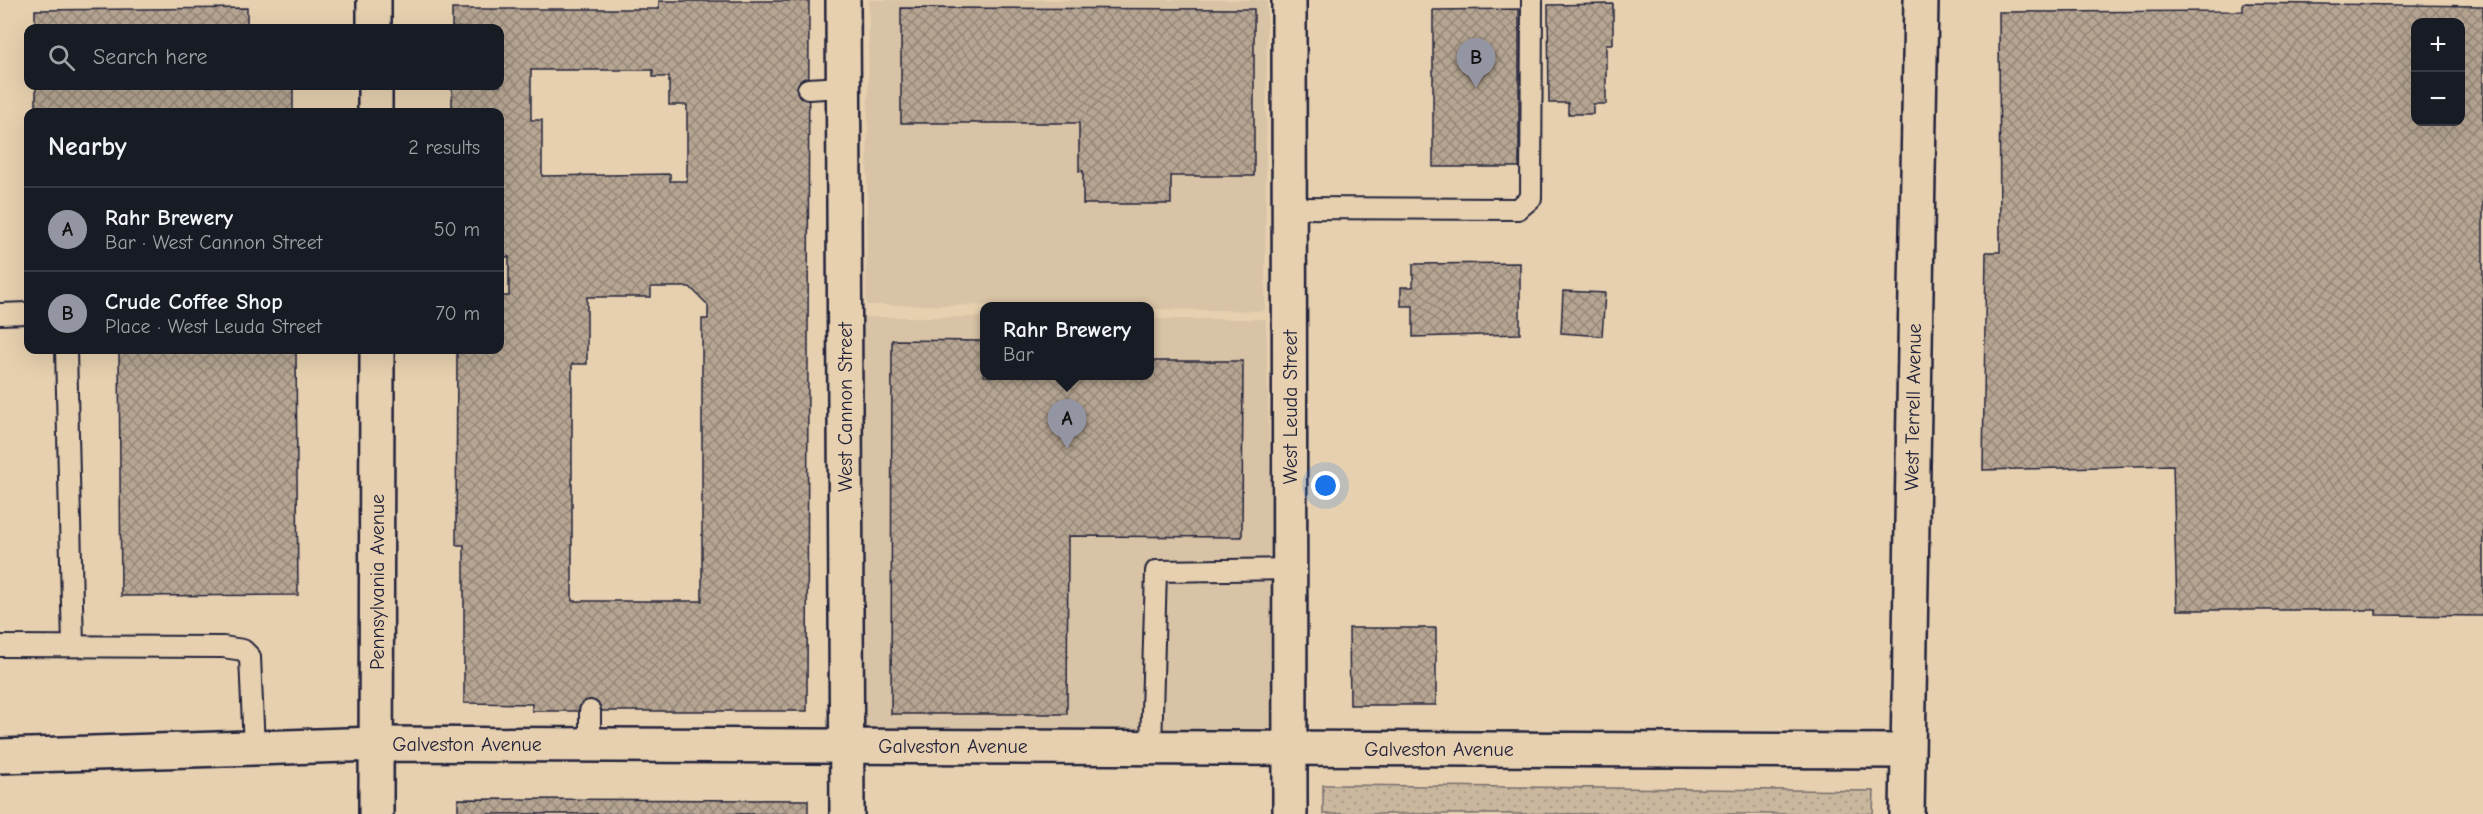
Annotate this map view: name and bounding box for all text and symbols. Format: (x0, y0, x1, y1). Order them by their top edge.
map controls (2411, 18, 2465, 126)
button: + (2411, 18, 2465, 72)
search box (24, 24, 504, 90)
pin: B (1456, 38, 1496, 88)
icon: search (45, 41, 78, 74)
text: Search here (93, 44, 208, 70)
button: − (2411, 72, 2465, 126)
text: Nearby (48, 132, 127, 162)
text: 2 results (408, 136, 480, 159)
text: Rahr Brewery (105, 205, 233, 231)
text: A (62, 218, 73, 241)
text: 50 m (434, 218, 480, 241)
text: Bar · West Cannon Street (105, 231, 322, 254)
text: Crude Coffee Shop (105, 289, 283, 315)
text: B (61, 302, 74, 325)
text: 70 m (435, 302, 480, 325)
popup (980, 302, 1154, 380)
text: Place · West Leuda Street (105, 315, 322, 338)
text: Rahr Brewery (1003, 317, 1131, 343)
street label: West Cannon Street (834, 321, 857, 492)
street label: West Terrell Avenue (1900, 323, 1926, 491)
street label: West Leuda Street (1279, 329, 1302, 484)
text: Bar (1003, 343, 1034, 366)
pin: A (1048, 400, 1086, 449)
your location (1311, 471, 1340, 500)
street label: Pennsylvania Avenue (366, 494, 389, 670)
street label: Galveston Avenue (392, 733, 542, 756)
street label: Galveston Avenue (878, 735, 1028, 758)
street label: Galveston Avenue (1364, 738, 1514, 761)

